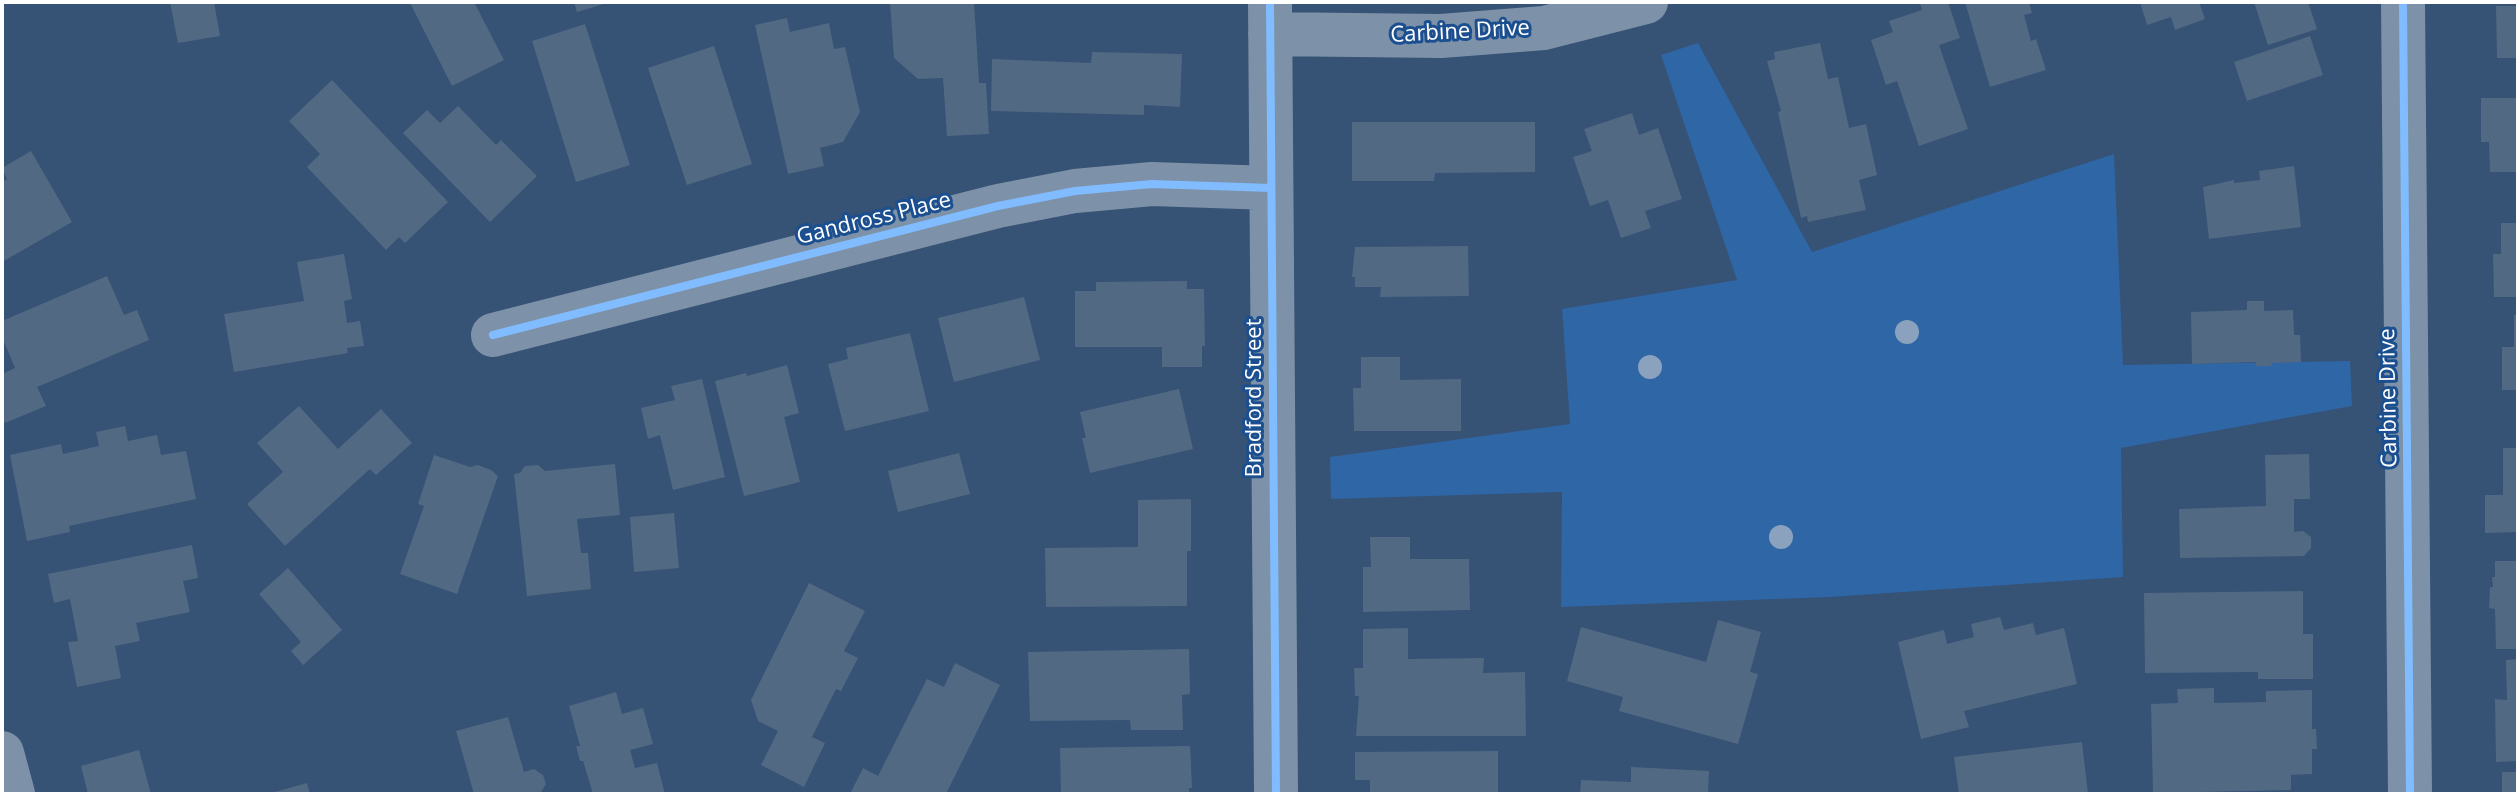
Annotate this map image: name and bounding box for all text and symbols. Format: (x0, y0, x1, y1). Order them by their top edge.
street label: Carbine Drive (1390, 15, 1530, 49)
street label: Gandross Place (794, 187, 954, 251)
street label: Bradford Street (1242, 318, 1268, 478)
street label: Carbine Drive (2375, 328, 2403, 468)

